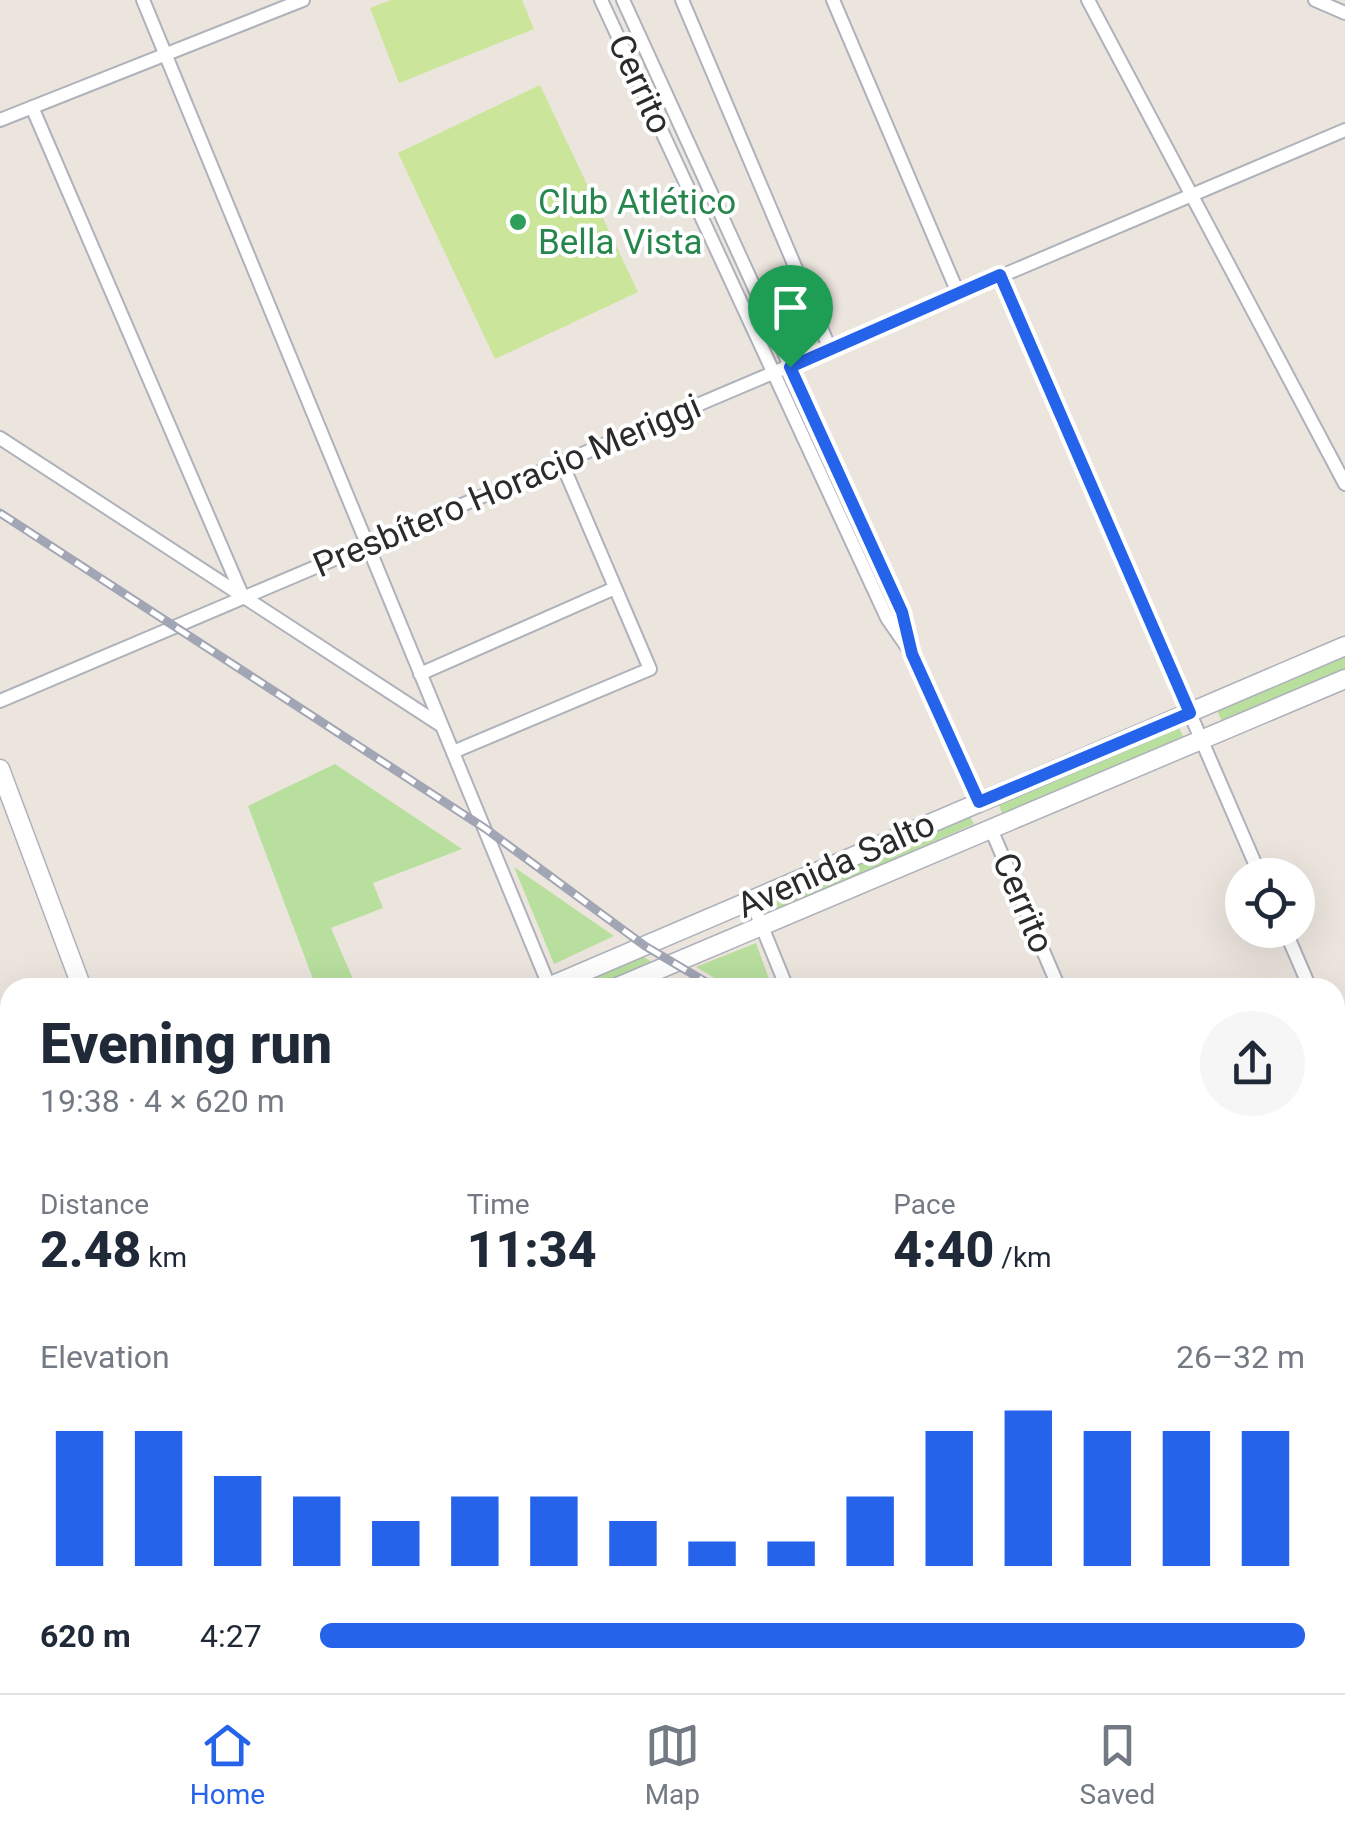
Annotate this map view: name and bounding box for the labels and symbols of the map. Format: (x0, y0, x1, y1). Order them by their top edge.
street label: Cerrito (599, 28, 681, 140)
place label: Club Atlético Bella Vista (538, 182, 736, 263)
marker: Club Atlético Bella Vista (507, 211, 529, 233)
pin (748, 265, 833, 368)
street label: Presbítero Horacio Meriggi (307, 386, 707, 586)
street label: Avenida Salto (731, 803, 941, 927)
street label: Cerrito (984, 847, 1062, 959)

